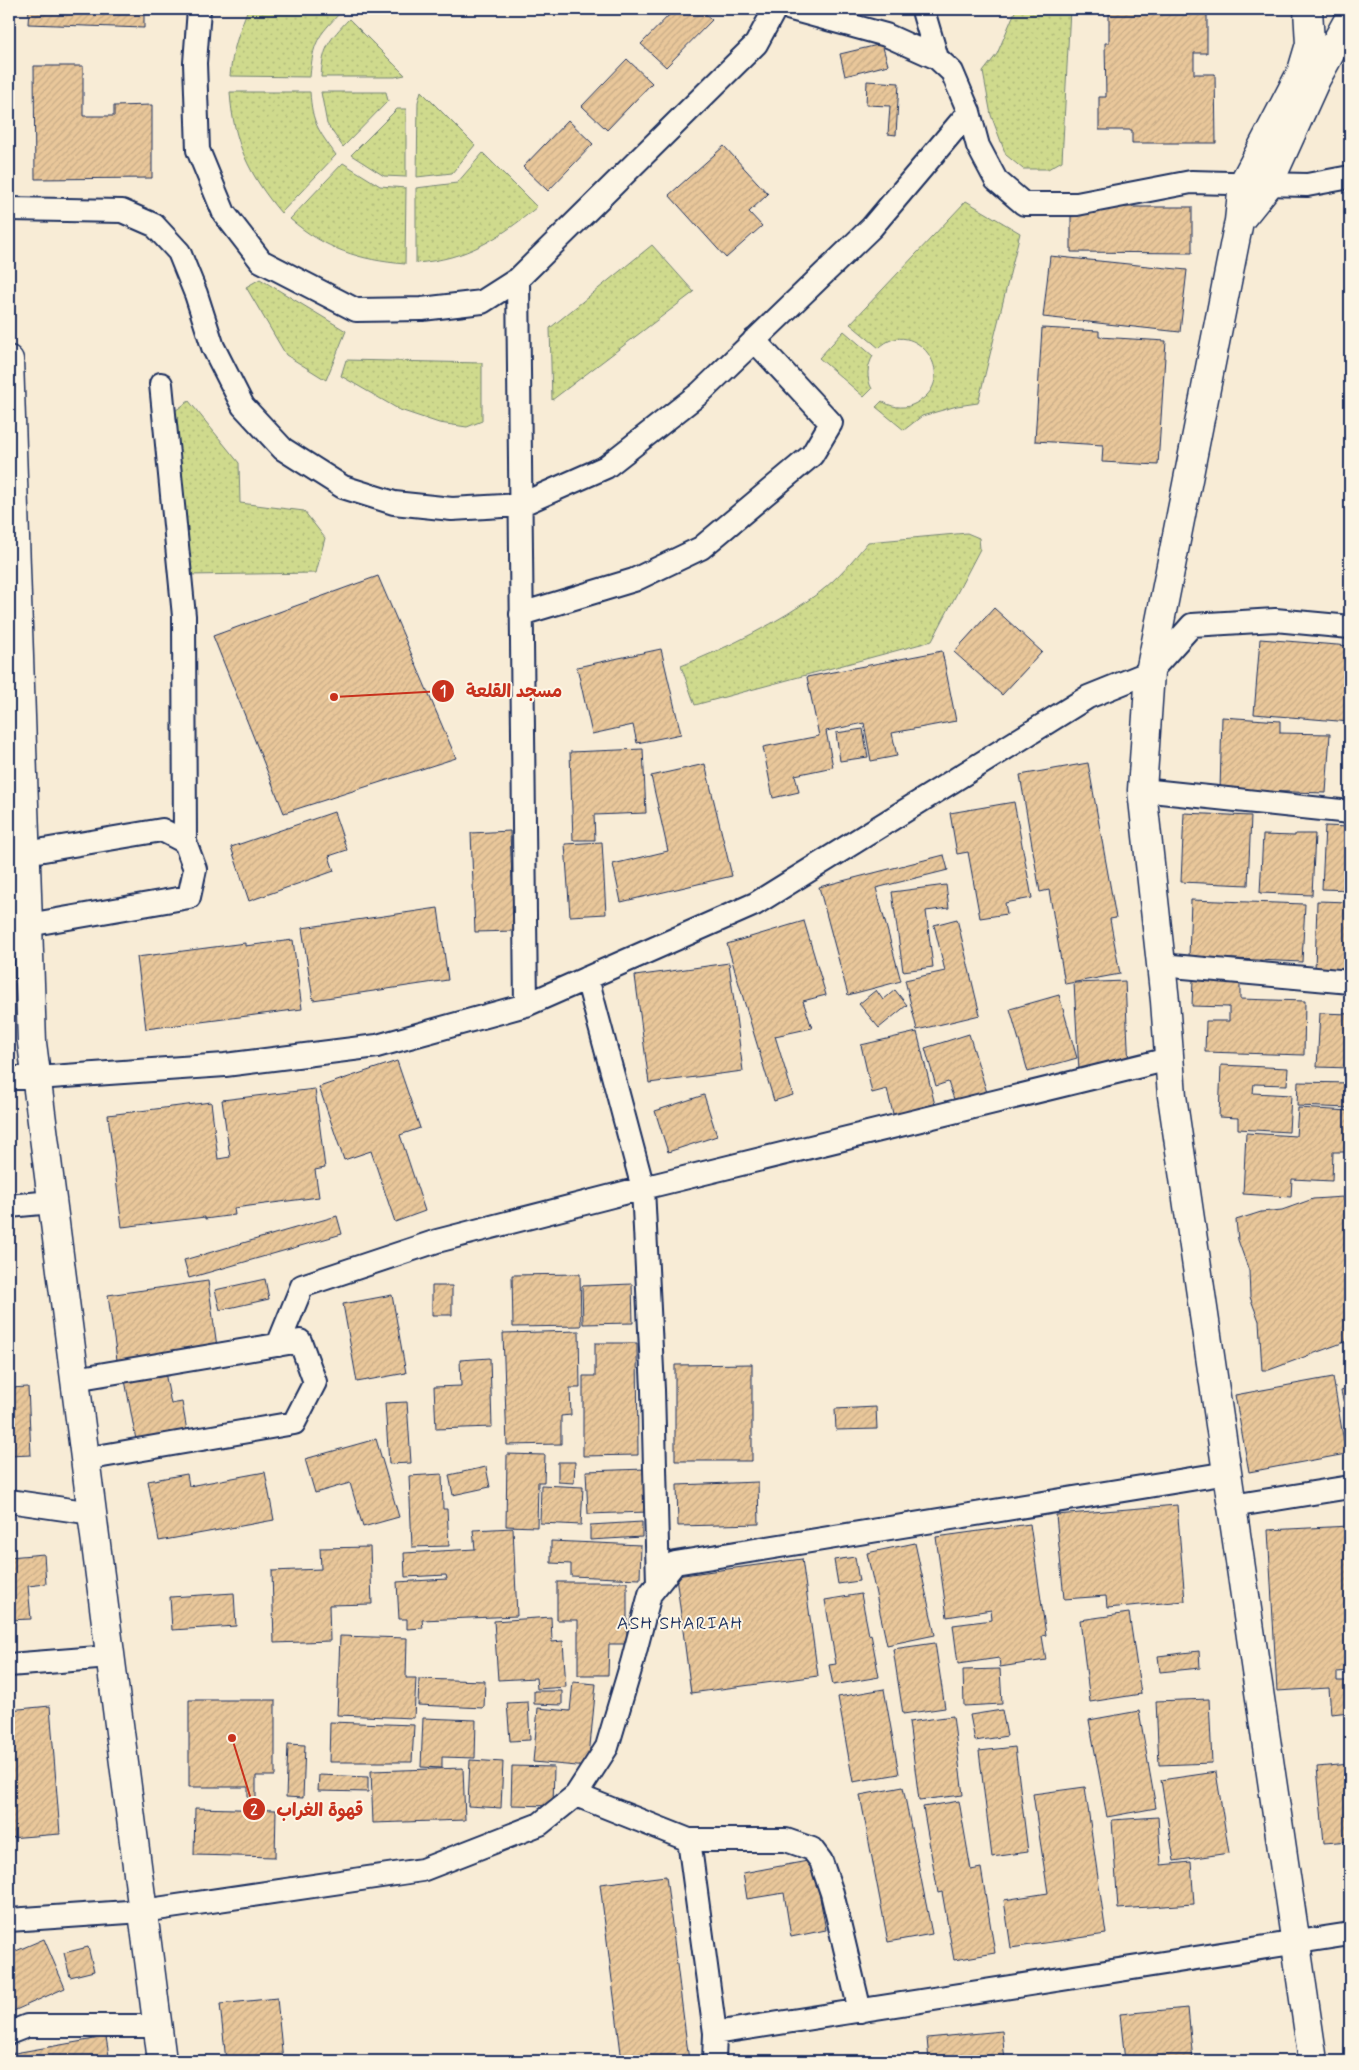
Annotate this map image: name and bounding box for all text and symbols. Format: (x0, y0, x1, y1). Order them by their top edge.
callout: مسجد القلعة (430, 674, 572, 707)
text: مسجد القلعة (466, 680, 562, 704)
text: 1 (440, 682, 446, 702)
district label: ASH SHARIAH (617, 1612, 743, 1636)
callout: قهوة الغراب (242, 1793, 373, 1826)
text: قهوة الغراب (277, 1799, 363, 1823)
text: 2 (250, 1801, 258, 1821)

